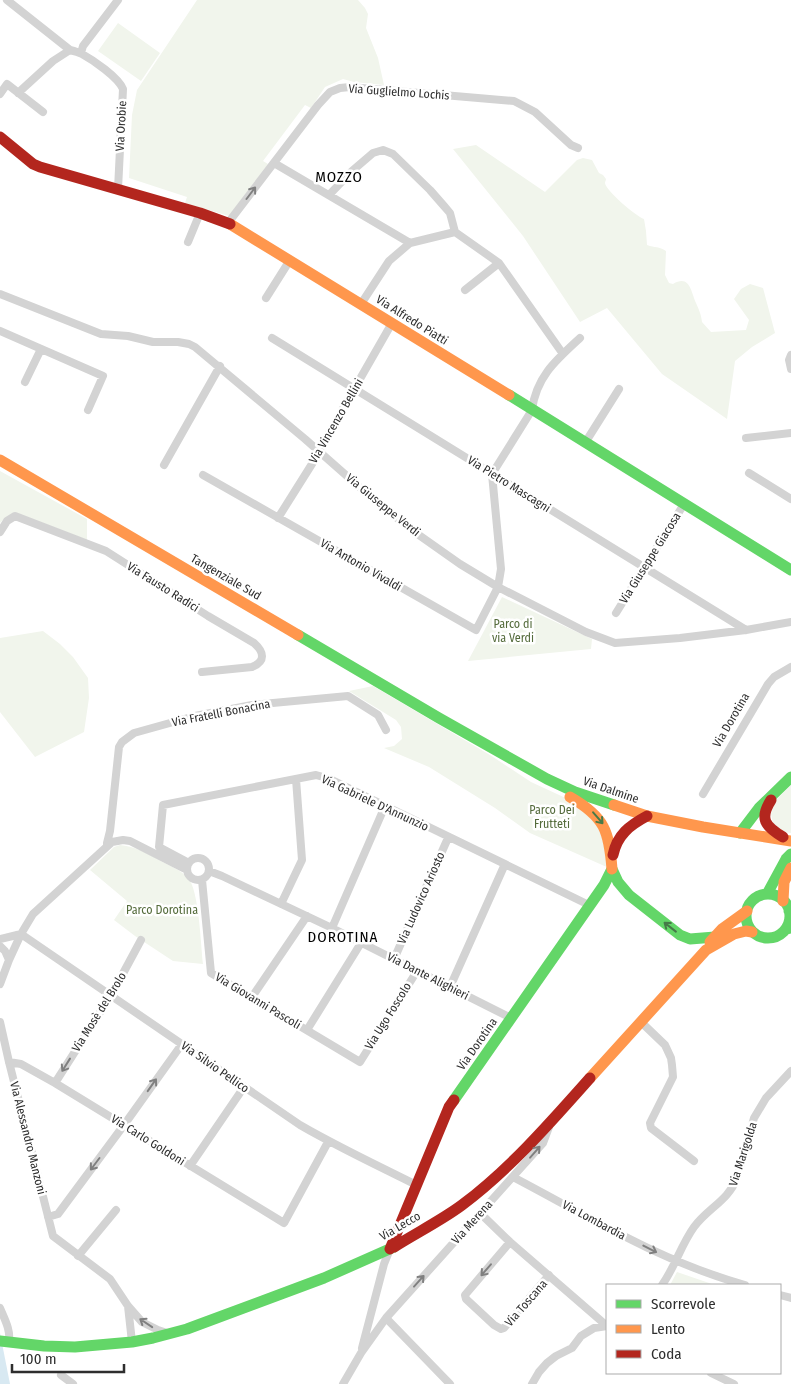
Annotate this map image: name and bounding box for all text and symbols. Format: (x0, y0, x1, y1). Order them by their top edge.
street label: Via Guglielmo Lochis (348, 81, 450, 103)
street label: Via Orobie (113, 100, 129, 152)
district label: MOZZO (315, 168, 363, 186)
one-way arrow (245, 187, 256, 200)
street label: Via Alfredo Piatti (373, 292, 451, 348)
street label: Via Vincenzo Bellini (306, 376, 366, 466)
street label: Via Pietro Mascagni (465, 453, 553, 515)
street label: Via Giuseppe Verdi (343, 471, 423, 539)
street label: Via Giuseppe Giacosa (616, 510, 684, 606)
street label: Via Antonio Vivaldi (318, 536, 404, 594)
street label: Tangenziale Sud (188, 551, 264, 603)
street label: Via Fausto Radici (124, 559, 202, 615)
park label: Parco di via Verdi (492, 617, 534, 645)
street label: Via Dorotina (710, 690, 752, 750)
street label: Via Fratelli Bonacina (171, 697, 271, 729)
street label: Via Gabriele D'Annunzio (319, 772, 431, 834)
street label: Via Dalmine (581, 774, 641, 806)
park label: Parco Dei Frutteti (529, 803, 575, 831)
one-way arrow (592, 812, 604, 825)
street label: Via Ludovico Ariosto (394, 850, 448, 946)
park label: Parco Dorotina (126, 903, 198, 917)
one-way arrow (664, 921, 677, 932)
district label: DOROTINA (308, 928, 378, 946)
street label: Via Dante Alighieri (385, 949, 471, 1003)
street label: Via Mosè del Brolo (69, 970, 129, 1054)
street label: Via Giovanni Pascoli (213, 970, 303, 1032)
street label: Via Ugo Foscolo (362, 980, 414, 1052)
street label: Via Dorotina (454, 1015, 500, 1073)
street label: Via Silvio Pellico (178, 1038, 252, 1096)
one-way arrow (60, 1058, 70, 1072)
one-way arrow (147, 1078, 157, 1092)
street label: Via Alessandro Manzoni (7, 1080, 49, 1196)
street label: Via Carlo Goldoni (108, 1112, 188, 1168)
street label: Via Marigolda (726, 1120, 760, 1188)
one-way arrow (530, 1145, 541, 1158)
one-way arrow (90, 1157, 100, 1171)
street label: Via Merena (449, 1197, 495, 1247)
street label: Via Lombardia (560, 1197, 628, 1243)
street label: Via Lecco (377, 1209, 423, 1243)
one-way arrow (642, 1245, 657, 1255)
one-way arrow (480, 1264, 492, 1277)
one-way arrow (413, 1275, 425, 1288)
street label: Via Toscana (502, 1277, 550, 1329)
legend (606, 1284, 781, 1374)
text: Scorrevole (651, 1295, 716, 1313)
one-way arrow (140, 1318, 154, 1328)
text: Lento (651, 1320, 685, 1338)
scale bar (12, 1342, 125, 1374)
text: Coda (651, 1345, 682, 1363)
text: 100 m (20, 1350, 57, 1368)

